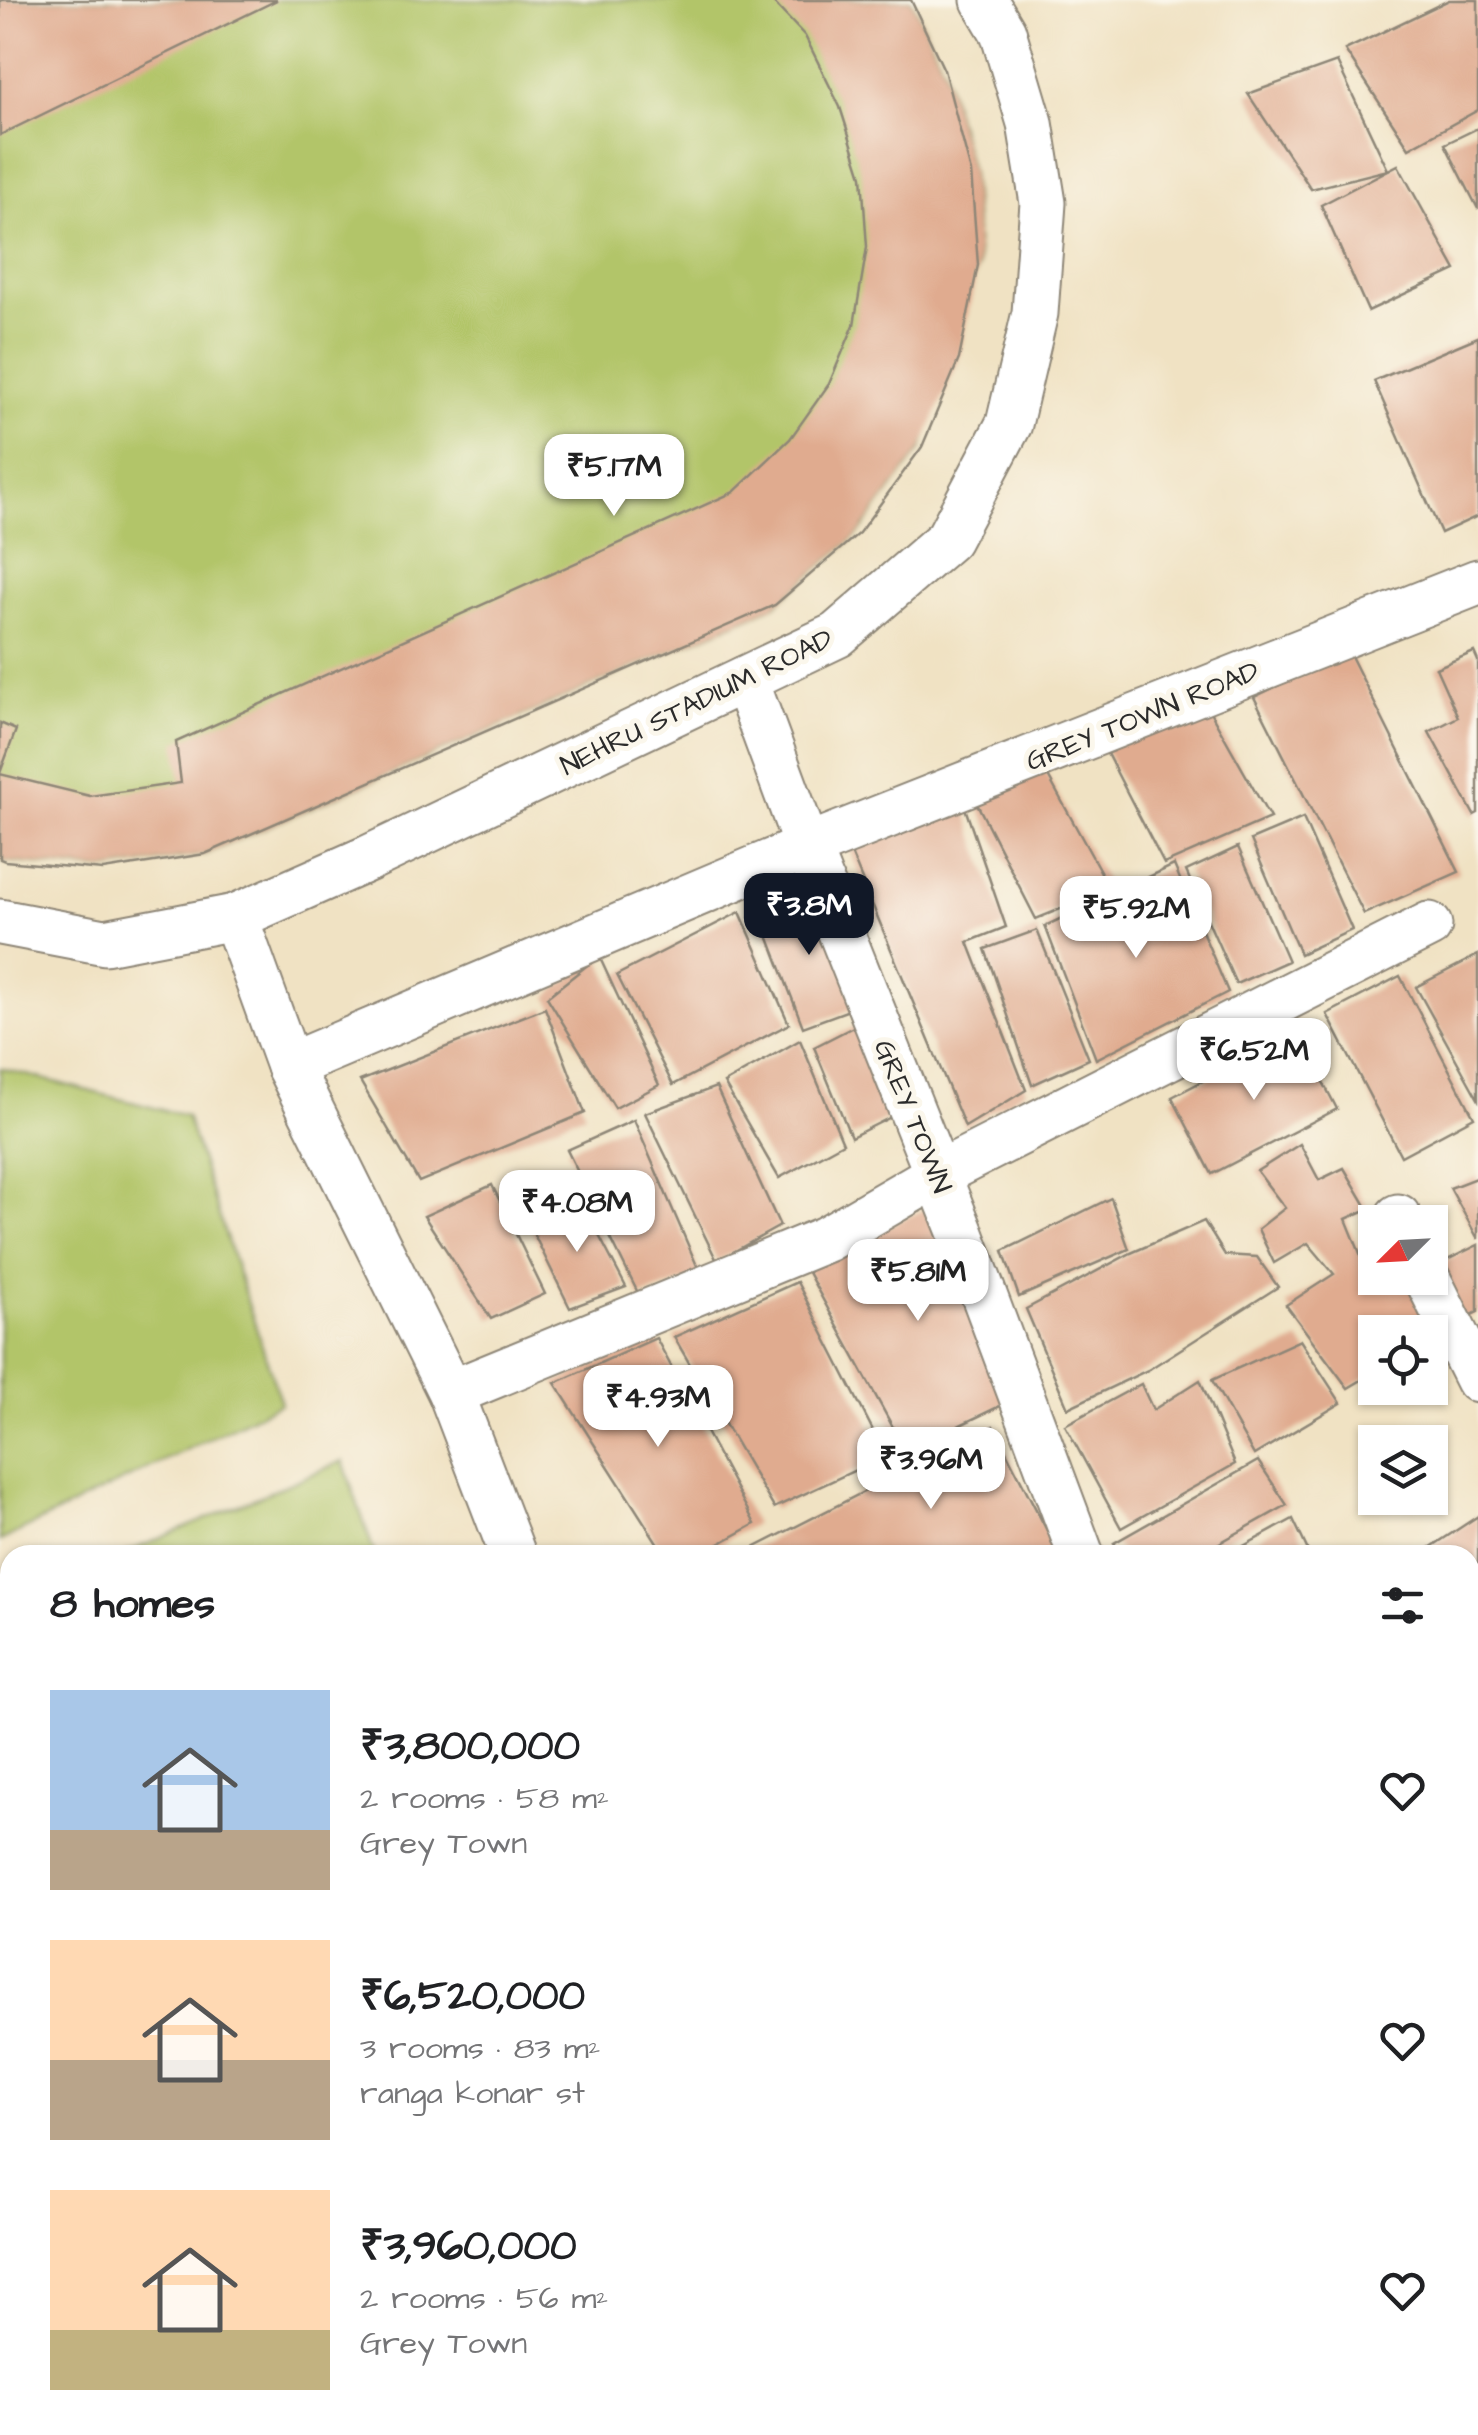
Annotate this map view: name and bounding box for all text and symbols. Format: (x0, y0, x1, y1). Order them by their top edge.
pin: ₹5.17M (533, 434, 695, 519)
text: ₹5.17M (566, 444, 662, 489)
street label: NEHRU STADIUM ROAD (554, 619, 839, 785)
street label: GREY TOWN ROAD (1020, 652, 1265, 781)
pin: ₹3.8M (739, 873, 879, 958)
pin: ₹5.92M (1055, 876, 1217, 961)
text: ₹3.8M (766, 883, 852, 928)
text: ₹5.92M (1082, 886, 1190, 931)
pin: ₹6.52M (1173, 1018, 1335, 1103)
text: ₹6.52M (1199, 1028, 1309, 1073)
street label: GREY TOWN (864, 1034, 961, 1199)
pin: ₹4.08M (496, 1170, 658, 1255)
text: ₹4.08M (521, 1180, 633, 1225)
north arrow (1358, 1205, 1448, 1295)
map controls (1358, 1205, 1448, 1515)
pin: ₹5.81M (837, 1239, 999, 1324)
text: ₹5.81M (870, 1249, 966, 1294)
button: locate (1358, 1315, 1448, 1405)
pin: ₹4.93M (577, 1365, 739, 1450)
text: ₹4.93M (605, 1375, 711, 1420)
button: layers (1358, 1425, 1448, 1515)
pin: ₹3.96M (850, 1427, 1012, 1512)
text: ₹3.96M (879, 1437, 983, 1482)
text: 8 homes (50, 1576, 215, 1634)
icon: filters (1375, 1578, 1430, 1633)
text: ₹3,800,000 (360, 1718, 580, 1776)
icon: home (130, 1730, 250, 1850)
icon: heart (1375, 1763, 1430, 1818)
text: 2 rooms · 58 m² (360, 1776, 609, 1821)
text: Grey Town (360, 1821, 527, 1866)
text: ₹6,520,000 (360, 1968, 585, 2026)
icon: home (130, 1980, 250, 2100)
icon: heart (1375, 2013, 1430, 2068)
text: 3 rooms · 83 m² (360, 2026, 601, 2071)
text: ranga konar st (360, 2071, 585, 2116)
text: ₹3,960,000 (360, 2218, 577, 2276)
icon: home (130, 2230, 250, 2350)
icon: heart (1375, 2263, 1430, 2318)
text: 2 rooms · 56 m² (360, 2276, 608, 2321)
text: Grey Town (360, 2321, 527, 2366)

